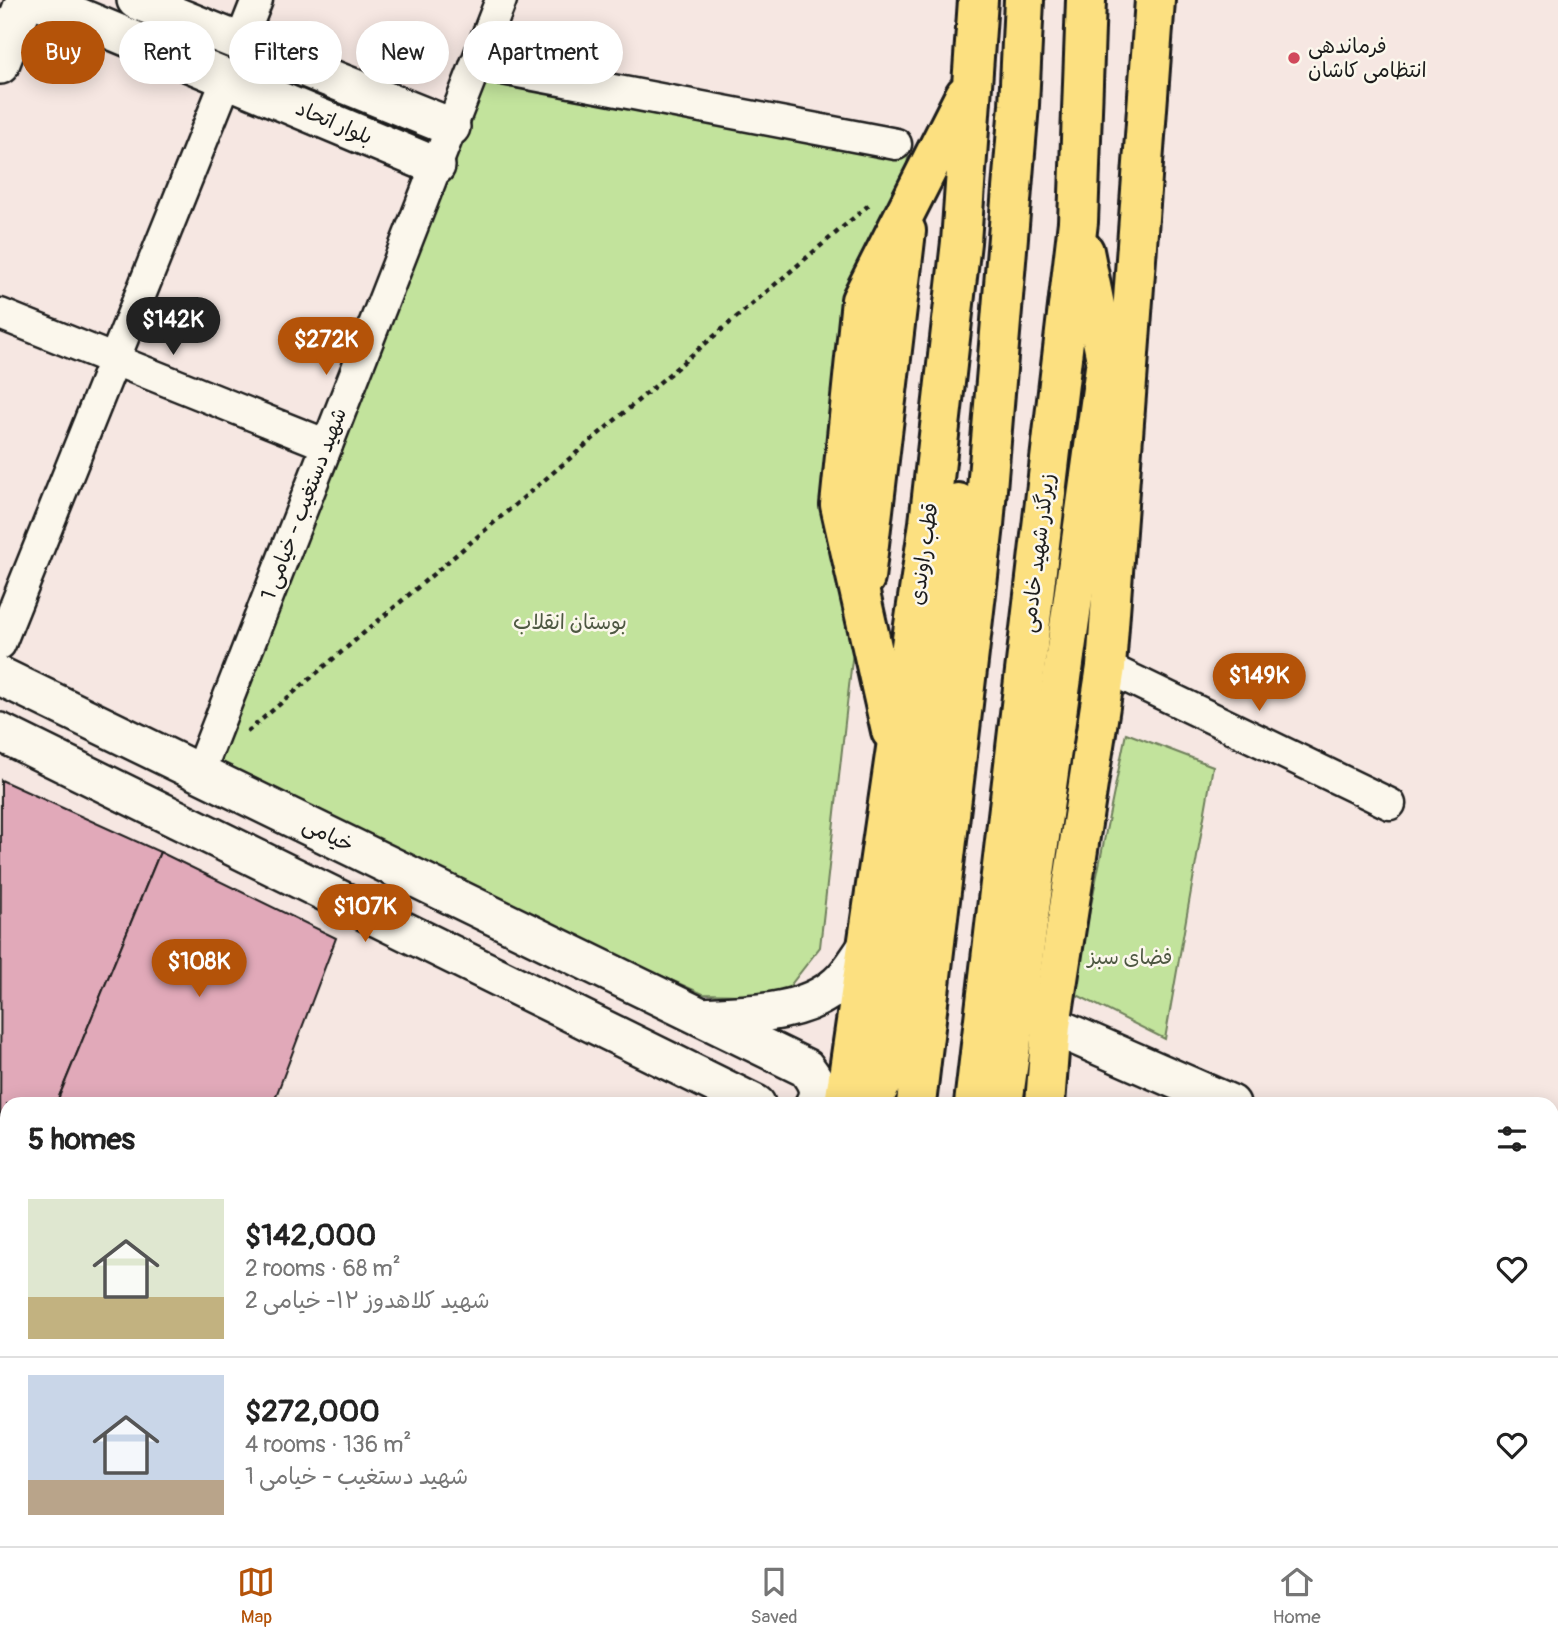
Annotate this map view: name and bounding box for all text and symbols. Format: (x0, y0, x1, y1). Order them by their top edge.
chip: Buy (21, 21, 105, 84)
chip: Rent (119, 21, 215, 84)
chip: Filters (229, 21, 342, 84)
chip: New (356, 21, 449, 84)
chip: Apartment (463, 21, 623, 84)
place label: فرماندهی انتظامی کاشان (1308, 33, 1427, 84)
marker: فرماندهی انتظامی کاشان (1286, 50, 1302, 66)
street label: بلوار اتحاد (292, 95, 376, 151)
pin: $142K (124, 298, 222, 357)
text: $142K (142, 305, 204, 334)
pin: $272K (277, 318, 375, 377)
text: $272K (294, 325, 358, 354)
street label: شهید دستغیب - خیامی 1 (255, 404, 353, 604)
street label: زیرگذر شهید خادمی (1015, 472, 1061, 634)
street label: قطب راوندی (903, 501, 945, 607)
park label: بوستان انقلاب (513, 609, 627, 636)
pin: $149K (1210, 654, 1308, 713)
text: $149K (1229, 661, 1289, 690)
street label: خیامی (298, 811, 358, 859)
pin: $107K (316, 884, 414, 944)
text: $107K (333, 892, 397, 921)
pin: $108K (150, 940, 248, 999)
park label: فضای سبز (1086, 944, 1172, 971)
text: $108K (168, 947, 230, 976)
icon: filters (1493, 1120, 1531, 1158)
text: 5 homes (28, 1121, 135, 1158)
text: $142,000 (245, 1217, 376, 1254)
icon: home (84, 1227, 168, 1311)
icon: heart (1493, 1250, 1531, 1288)
text: 2 rooms · 68 m² (245, 1254, 401, 1283)
text: شهید کلاهدوز ۱۲- خیامی 2 (245, 1286, 490, 1315)
text: $272,000 (245, 1393, 380, 1430)
icon: home (84, 1403, 168, 1487)
icon: heart (1493, 1426, 1531, 1464)
text: 4 rooms · 136 m² (245, 1430, 411, 1459)
text: شهید دستغیب - خیامی 1 (245, 1462, 468, 1491)
tab: Map (237, 1563, 275, 1629)
tab: Saved (750, 1563, 798, 1629)
tab: Home (1273, 1563, 1321, 1629)

